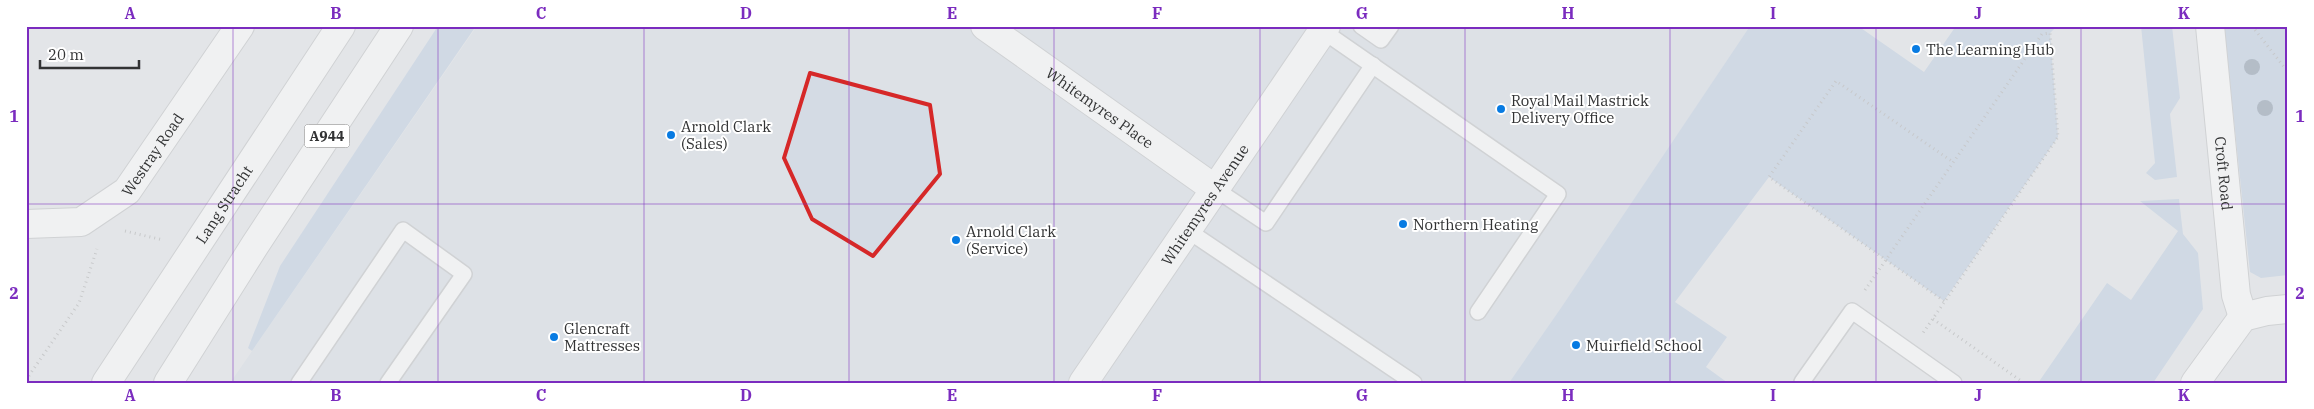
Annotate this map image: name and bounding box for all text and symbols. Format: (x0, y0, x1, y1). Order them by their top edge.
text: A (124, 3, 136, 23)
text: B (330, 3, 342, 23)
text: C (536, 3, 546, 23)
text: D (740, 3, 752, 23)
text: E (947, 3, 957, 23)
text: F (1152, 3, 1162, 23)
text: G (1356, 3, 1368, 23)
text: H (1562, 3, 1575, 23)
text: I (1770, 3, 1776, 23)
text: J (1974, 3, 1982, 23)
text: K (2178, 3, 2191, 23)
scale bar (40, 38, 139, 70)
place label: The Learning Hub (1926, 40, 2054, 59)
marker: The Learning Hub (1910, 43, 1922, 55)
text: 20 m (48, 45, 84, 64)
street label: Whitemyres Place (1043, 63, 1157, 152)
place label: Royal Mail Mastrick Delivery Office (1511, 91, 1649, 127)
marker: Royal Mail Mastrick Delivery Office (1495, 103, 1507, 115)
text: 1 (9, 106, 19, 126)
text: 1 (2295, 106, 2305, 126)
street label: Westray Road (117, 109, 187, 199)
place label: Arnold Clark (Sales) (681, 117, 771, 153)
road number: A944 (304, 124, 350, 148)
marker: Arnold Clark (Sales) (665, 129, 677, 141)
street label: Croft Road (2211, 135, 2237, 211)
street label: Whitemyres Avenue (1157, 140, 1252, 269)
street label: Lang Stracht (191, 162, 256, 247)
place label: Northern Heating (1413, 215, 1538, 234)
marker: Northern Heating (1397, 218, 1409, 230)
place label: Arnold Clark (Service) (966, 222, 1056, 258)
marker: Arnold Clark (Service) (950, 234, 962, 246)
text: 2 (9, 283, 19, 303)
text: 2 (2295, 283, 2305, 303)
place label: Glencraft Mattresses (564, 319, 640, 355)
marker: Glencraft Mattresses (548, 331, 560, 343)
place label: Muirfield School (1586, 336, 1702, 355)
marker: Muirfield School (1570, 339, 1582, 351)
text: A (124, 385, 136, 405)
text: B (330, 385, 342, 405)
text: C (536, 385, 546, 405)
text: D (740, 385, 752, 405)
text: E (947, 385, 957, 405)
text: F (1152, 385, 1162, 405)
text: G (1356, 385, 1368, 405)
text: H (1562, 385, 1575, 405)
text: I (1770, 385, 1776, 405)
text: J (1974, 385, 1982, 405)
text: K (2178, 385, 2191, 405)

